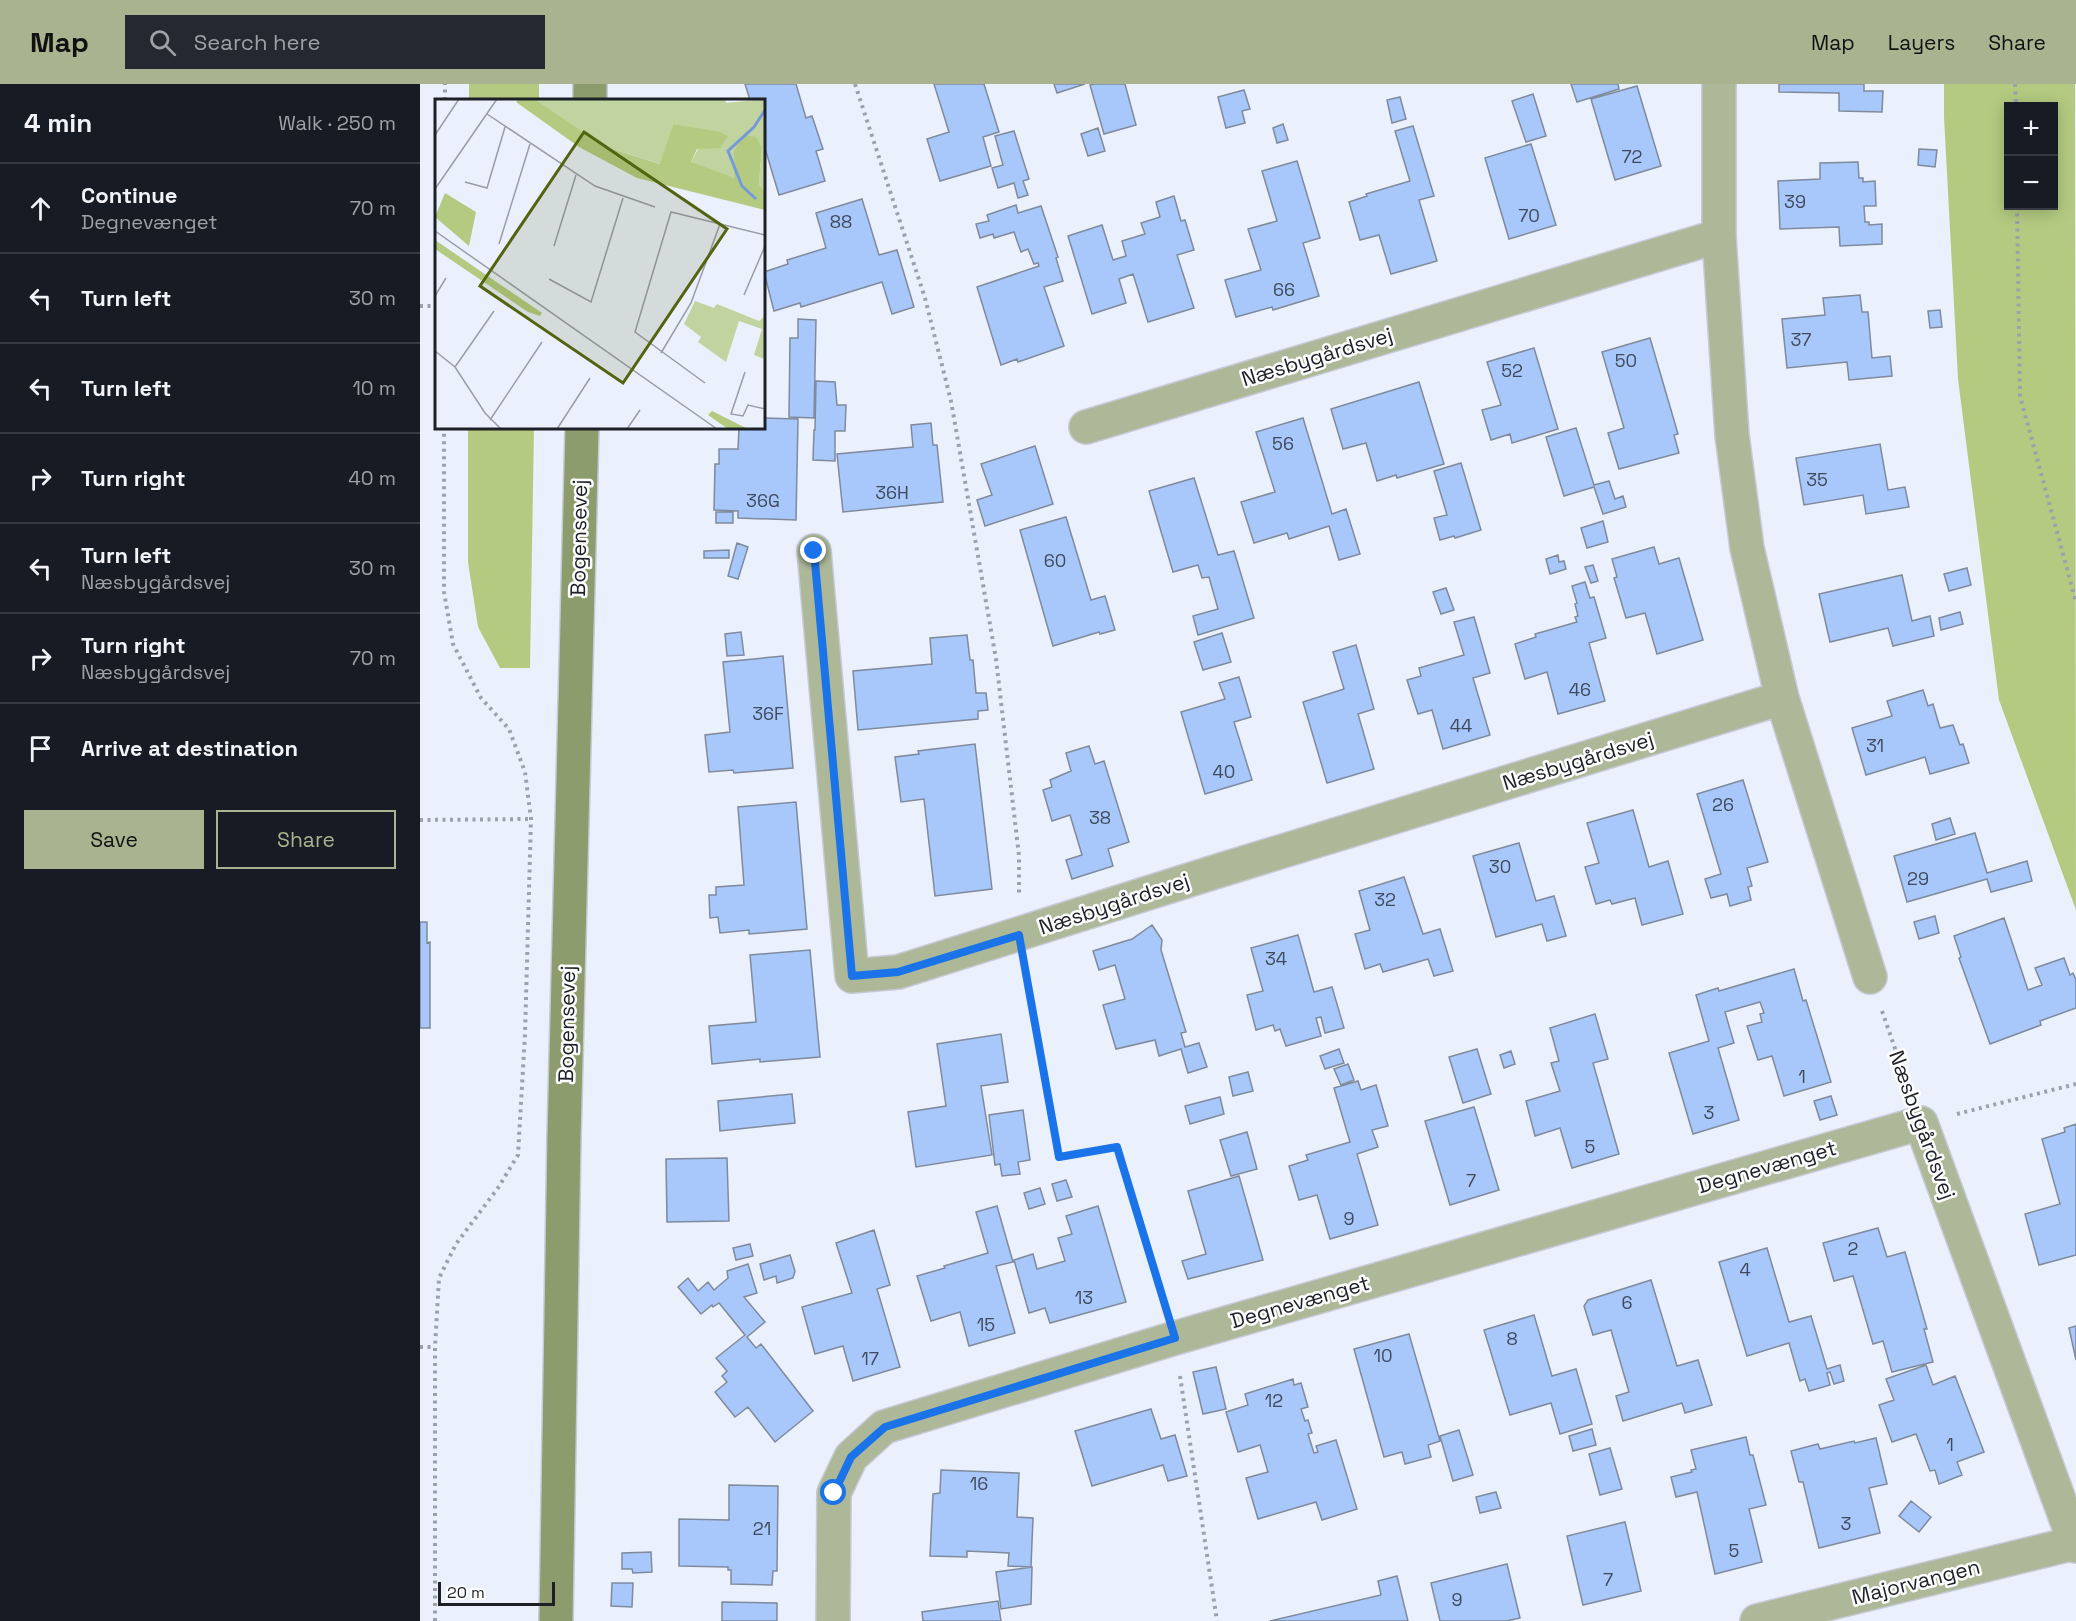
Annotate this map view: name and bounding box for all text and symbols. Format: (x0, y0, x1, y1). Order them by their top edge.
search box (125, 15, 545, 69)
text: Map (30, 24, 89, 60)
icon: search (146, 26, 179, 59)
text: Search here (194, 28, 321, 56)
text: Map (1811, 29, 1855, 56)
text: Layers (1888, 29, 1955, 56)
text: Share (1988, 29, 2046, 56)
inset map (435, 99, 765, 429)
map controls (2004, 102, 2058, 210)
button: + (2004, 102, 2058, 156)
text: 4 min (24, 106, 92, 140)
text: Walk · 250 m (278, 110, 396, 136)
house number: 72 (1622, 145, 1642, 168)
button: − (2004, 156, 2058, 210)
text: Continue (81, 181, 177, 209)
house number: 39 (1784, 190, 1806, 213)
icon: ahead (24, 192, 57, 225)
text: 70 m (350, 195, 396, 221)
house number: 70 (1518, 204, 1540, 227)
text: Degnevænget (81, 209, 217, 235)
house number: 88 (830, 210, 852, 233)
house number: 66 (1273, 278, 1295, 301)
icon: left (24, 282, 57, 315)
text: Turn left (81, 284, 171, 312)
text: 30 m (349, 285, 396, 311)
street label: Næsbygårdsvej (1238, 321, 1396, 392)
house number: 37 (1790, 328, 1812, 351)
house number: 50 (1615, 349, 1637, 372)
house number: 52 (1501, 359, 1523, 382)
icon: left (24, 372, 57, 405)
text: Turn left (81, 374, 171, 402)
text: 10 m (352, 375, 396, 401)
house number: 56 (1272, 432, 1294, 455)
icon: right (24, 462, 57, 495)
text: Turn right (81, 464, 186, 492)
text: 40 m (348, 465, 396, 491)
house number: 35 (1806, 468, 1828, 491)
street label: Bogensevej (564, 479, 593, 597)
house number: 36H (875, 481, 909, 504)
house number: 36G (746, 489, 780, 512)
route end (800, 537, 826, 563)
text: Turn left (81, 541, 171, 569)
house number: 60 (1044, 549, 1066, 572)
icon: left (24, 552, 57, 585)
text: 30 m (349, 555, 396, 581)
text: Næsbygårdsvej (81, 569, 230, 595)
text: Turn right (81, 631, 186, 659)
icon: right (24, 642, 57, 675)
text: 70 m (350, 645, 396, 671)
text: Næsbygårdsvej (81, 659, 230, 685)
house number: 46 (1569, 678, 1591, 701)
house number: 36F (752, 702, 784, 725)
house number: 44 (1450, 714, 1472, 737)
street label: Næsbygårdsvej (1499, 725, 1657, 796)
icon: arrive (24, 732, 57, 765)
text: Arrive at destination (81, 734, 298, 762)
house number: 31 (1866, 734, 1884, 757)
house number: 40 (1213, 760, 1235, 783)
house number: 26 (1712, 793, 1734, 816)
house number: 38 (1089, 806, 1111, 829)
button: Save (24, 810, 204, 869)
button: Share (216, 810, 396, 869)
house number: 30 (1489, 855, 1511, 878)
street label: Næsbygårdsvej (1035, 866, 1192, 941)
house number: 29 (1907, 867, 1929, 890)
house number: 32 (1374, 888, 1396, 911)
house number: 34 (1265, 947, 1287, 970)
street label: Bogensevej (552, 965, 581, 1083)
street label: Næsbygårdsvej (1883, 1047, 1962, 1203)
house number: 1 (1798, 1065, 1806, 1088)
house number: 3 (1704, 1101, 1714, 1124)
street label: Degnevænget (1694, 1134, 1839, 1199)
house number: 5 (1585, 1135, 1595, 1158)
house number: 7 (1466, 1169, 1476, 1192)
house number: 9 (1343, 1207, 1355, 1230)
house number: 2 (1848, 1237, 1858, 1260)
house number: 4 (1739, 1258, 1751, 1281)
street label: Degnevænget (1227, 1269, 1372, 1334)
house number: 13 (1075, 1286, 1093, 1309)
house number: 6 (1621, 1291, 1633, 1314)
house number: 15 (977, 1313, 995, 1336)
house number: 8 (1506, 1327, 1518, 1350)
house number: 10 (1373, 1344, 1393, 1367)
house number: 17 (861, 1347, 879, 1370)
house number: 12 (1265, 1389, 1283, 1412)
house number: 1 (1946, 1433, 1954, 1456)
house number: 16 (970, 1472, 988, 1495)
route start (820, 1479, 846, 1505)
house number: 3 (1841, 1512, 1851, 1535)
house number: 21 (753, 1517, 771, 1540)
house number: 5 (1729, 1539, 1739, 1562)
street label: Majorvangen (1849, 1553, 1983, 1610)
house number: 7 (1603, 1568, 1613, 1591)
scale bar (438, 1579, 555, 1606)
text: 20 m (447, 1582, 485, 1603)
house number: 9 (1451, 1588, 1463, 1611)

